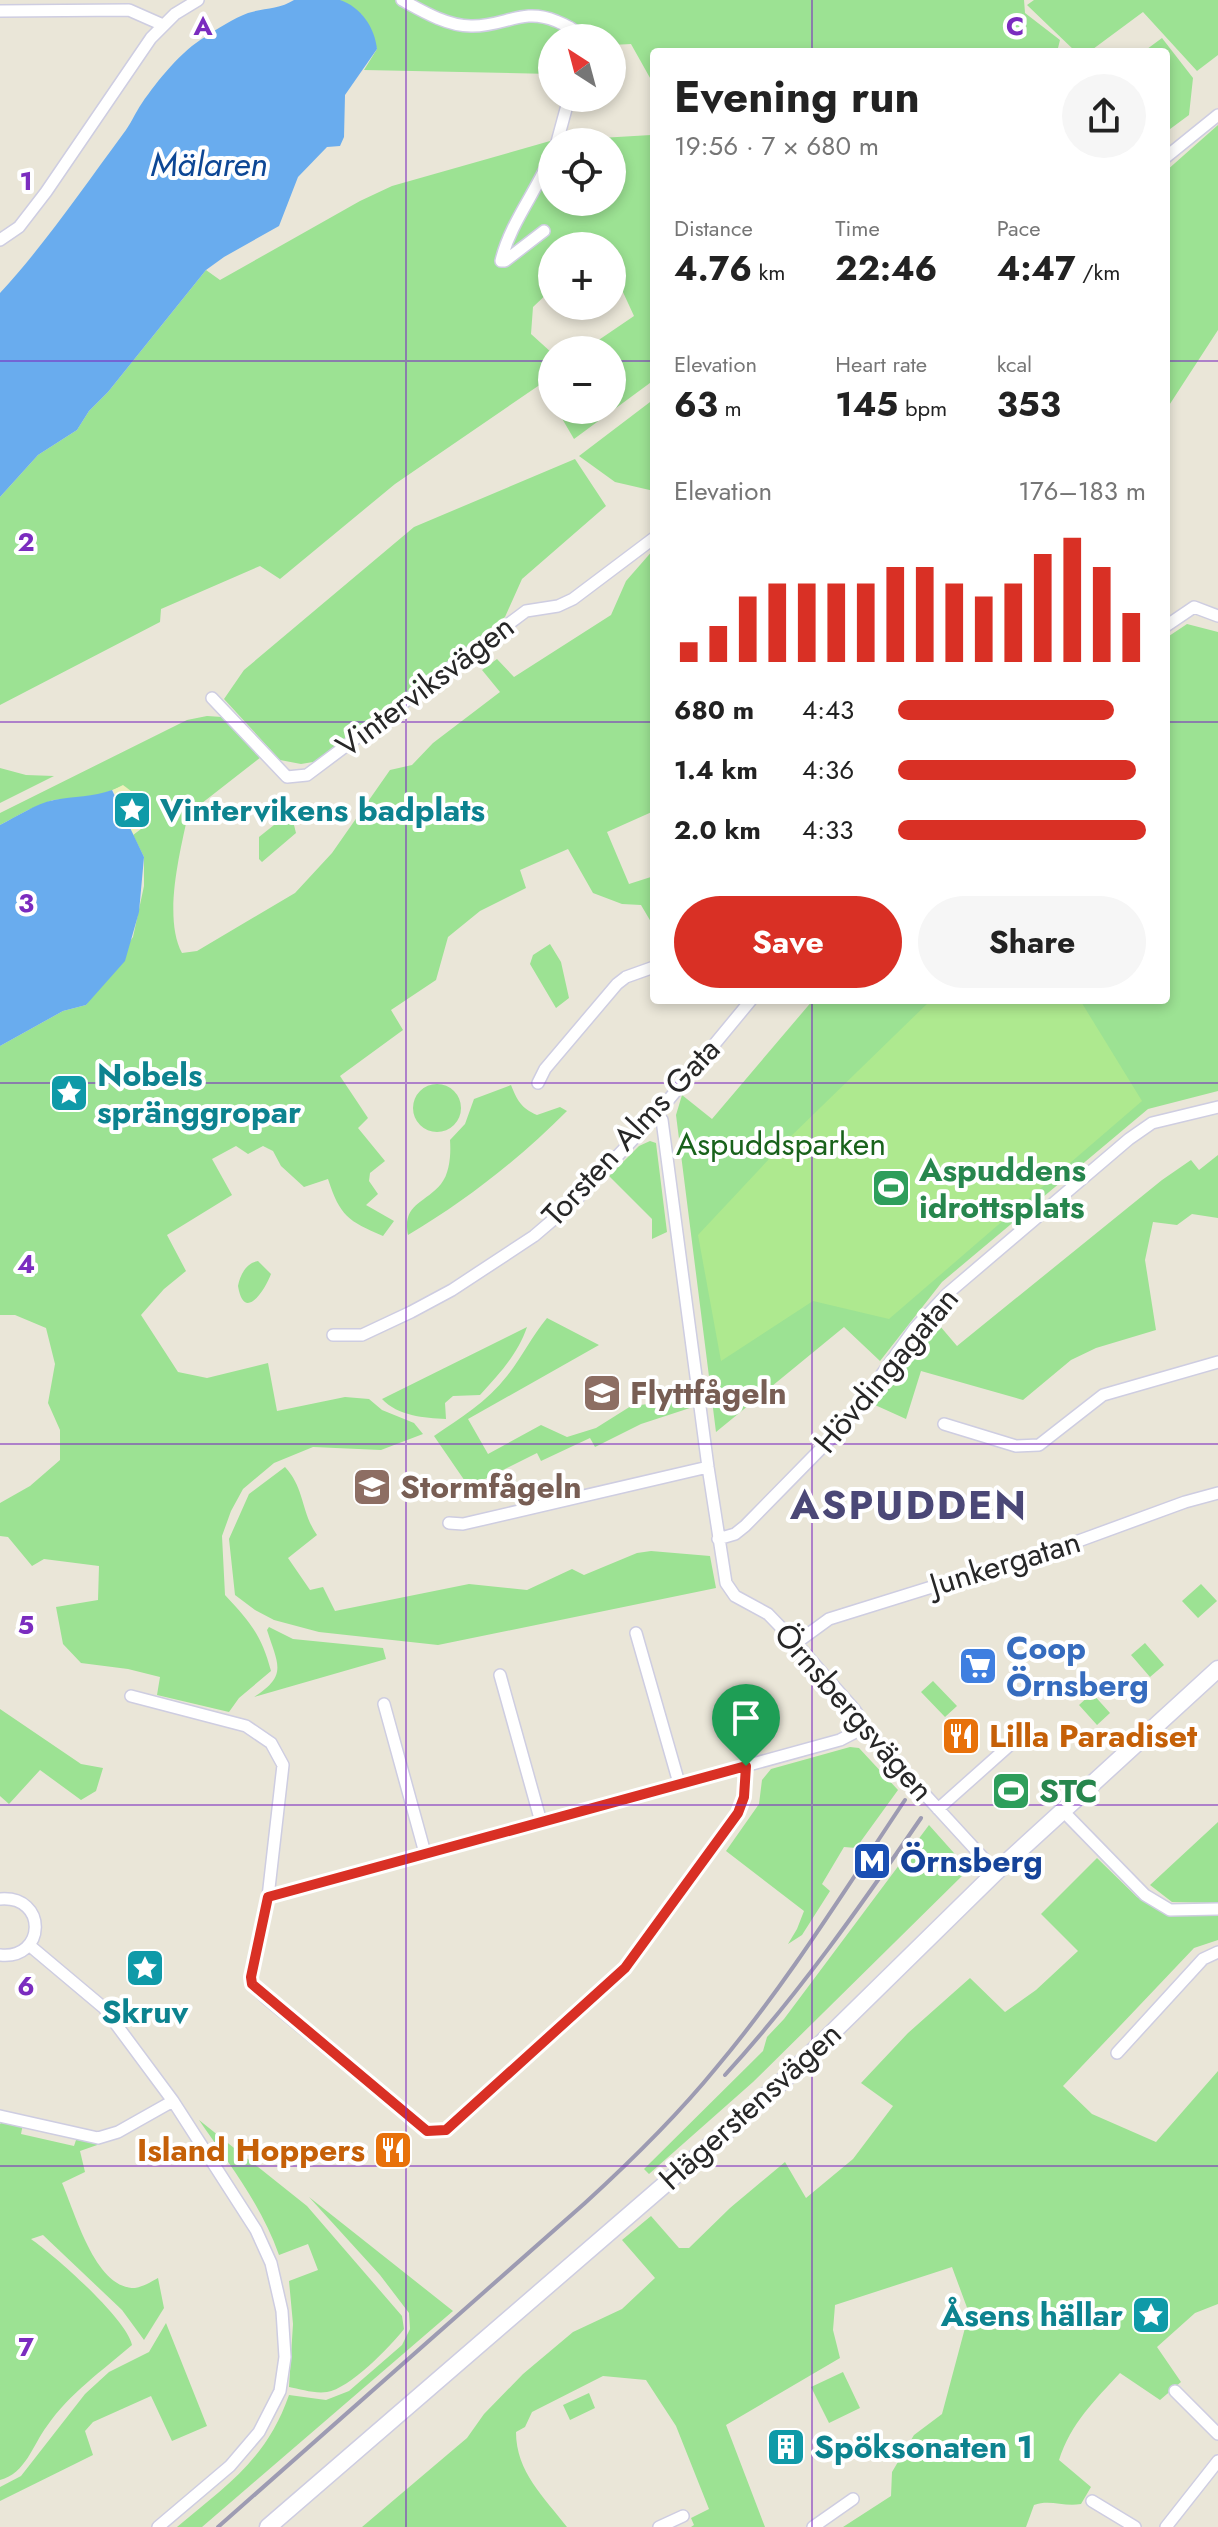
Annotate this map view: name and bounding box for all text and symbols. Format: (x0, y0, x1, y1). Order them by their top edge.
text: A (192, 7, 213, 45)
text: C (1006, 7, 1024, 45)
north arrow (538, 24, 626, 112)
map controls (538, 24, 626, 424)
text: Evening run (674, 65, 920, 129)
button: share (1062, 74, 1146, 158)
text: 19:56 · 7 × 680 m (674, 127, 879, 165)
button: locate (538, 128, 626, 216)
water label: Mälaren (150, 140, 268, 189)
text: 1 (19, 162, 33, 200)
text: Distance (674, 212, 753, 244)
text: Time (835, 212, 880, 244)
text: Pace (997, 212, 1040, 244)
button: + (538, 232, 626, 320)
text: 4.76 (674, 244, 752, 293)
text: 22:46 (835, 244, 937, 293)
text: 4:47 (997, 244, 1076, 293)
text: km (752, 256, 785, 288)
text: /km (1076, 256, 1120, 288)
button: − (538, 336, 626, 424)
text: Elevation (674, 348, 757, 380)
text: Heart rate (835, 348, 927, 380)
text: kcal (997, 348, 1032, 380)
text: 63 (674, 380, 718, 429)
text: 145 (835, 380, 898, 429)
text: 353 (997, 380, 1061, 429)
text: m (718, 392, 742, 424)
text: bpm (898, 392, 947, 424)
text: Elevation (674, 472, 772, 510)
text: 176–183 m (1018, 472, 1146, 510)
text: 2 (17, 523, 35, 561)
street label: Vinterviksvägen (326, 604, 524, 768)
text: 680 m (674, 691, 754, 729)
text: 4:43 (802, 691, 854, 729)
text: 1.4 km (674, 751, 758, 789)
text: 4:36 (802, 751, 854, 789)
place label: Vintervikens badplats (159, 787, 485, 833)
place icon: Vintervikens badplats (111, 789, 153, 831)
text: 2.0 km (674, 811, 761, 849)
text: 4:33 (802, 811, 853, 849)
text: 3 (18, 884, 34, 922)
button: Save (674, 896, 902, 988)
button: Share (918, 896, 1146, 988)
street label: Torsten Alms Gata (531, 1028, 731, 1236)
place label: Nobels spränggropar (97, 1052, 301, 1135)
place icon: Nobels spränggropar (48, 1072, 90, 1114)
park label: Aspuddsparken (676, 1121, 886, 1167)
place label: Aspuddens idrottsplats (918, 1147, 1086, 1230)
sports icon: Aspuddens idrottsplats (870, 1167, 912, 1209)
text: 4 (17, 1245, 35, 1283)
street label: Hövdingagatan (803, 1277, 969, 1463)
place label: Flyttfågeln (630, 1370, 787, 1416)
school or university icon: Flyttfågeln (581, 1372, 623, 1414)
place label: Stormfågeln (400, 1464, 582, 1510)
school or university icon: Stormfågeln (351, 1466, 393, 1508)
district label: ASPUDDEN (789, 1476, 1028, 1534)
street label: Junkergatan (920, 1518, 1086, 1609)
text: 5 (18, 1606, 34, 1644)
street label: Örnsbergsvägen (763, 1613, 945, 1811)
place label: Coop Örnsberg (1006, 1625, 1149, 1708)
supermarket icon: Coop Örnsberg (957, 1645, 999, 1687)
pin (712, 1684, 780, 1766)
icon: arrive (724, 1696, 768, 1740)
place label: Lilla Paradiset (989, 1713, 1198, 1759)
restaurant icon: Lilla Paradiset (940, 1715, 982, 1757)
place label: STC (1039, 1768, 1098, 1814)
sports icon: STC (990, 1770, 1032, 1812)
place label: Örnsberg (900, 1838, 1043, 1884)
metro station icon: Örnsberg (851, 1840, 893, 1882)
place icon: Skruv (124, 1947, 166, 1989)
text: 6 (17, 1967, 35, 2005)
place label: Skruv (102, 1989, 189, 2035)
street label: Hägerstensvägen (648, 2011, 852, 2201)
place label: Island Hoppers (137, 2127, 365, 2173)
restaurant icon: Island Hoppers (372, 2129, 414, 2171)
place label: Åsens hällar (940, 2292, 1123, 2338)
place icon: Åsens hällar (1130, 2294, 1172, 2336)
text: 7 (18, 2328, 34, 2366)
place label: Spöksonaten 1 (814, 2424, 1033, 2470)
building icon: Spöksonaten 1 (765, 2426, 807, 2468)

